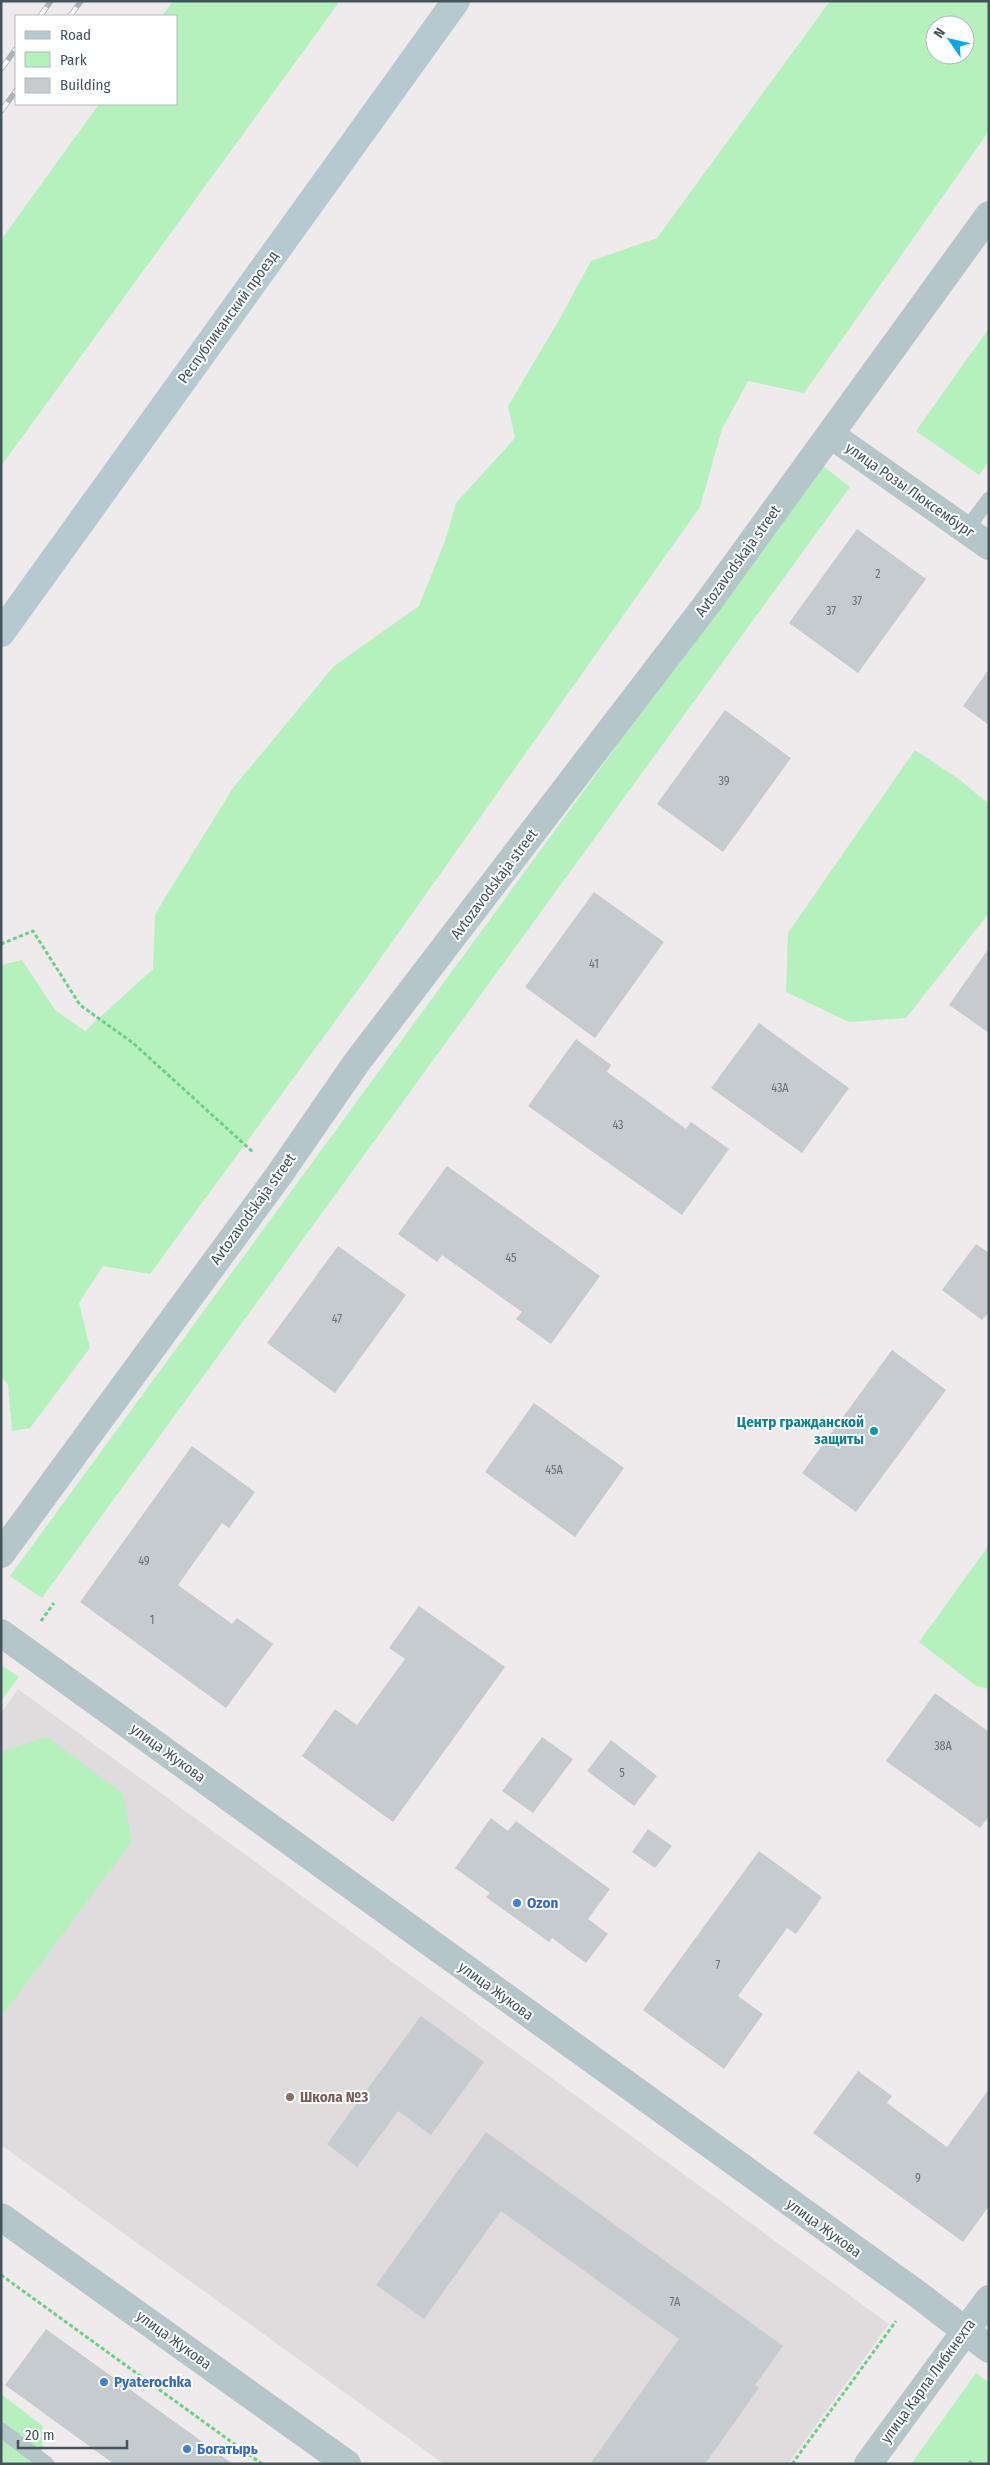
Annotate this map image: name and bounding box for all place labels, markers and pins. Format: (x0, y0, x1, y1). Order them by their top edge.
place label: Центр гражданской защиты (737, 1413, 864, 1448)
marker: Центр гражданской защиты (868, 1425, 880, 1437)
place label: Ozon (527, 1894, 558, 1912)
marker: Ozon (511, 1897, 523, 1909)
place label: Школа №3 (300, 2088, 368, 2106)
marker: Школа №3 (284, 2091, 296, 2103)
place label: Pyaterochka (114, 2373, 192, 2391)
marker: Pyaterochka (98, 2376, 110, 2388)
place label: Богатырь (197, 2440, 258, 2458)
marker: Богатырь (181, 2443, 193, 2455)

